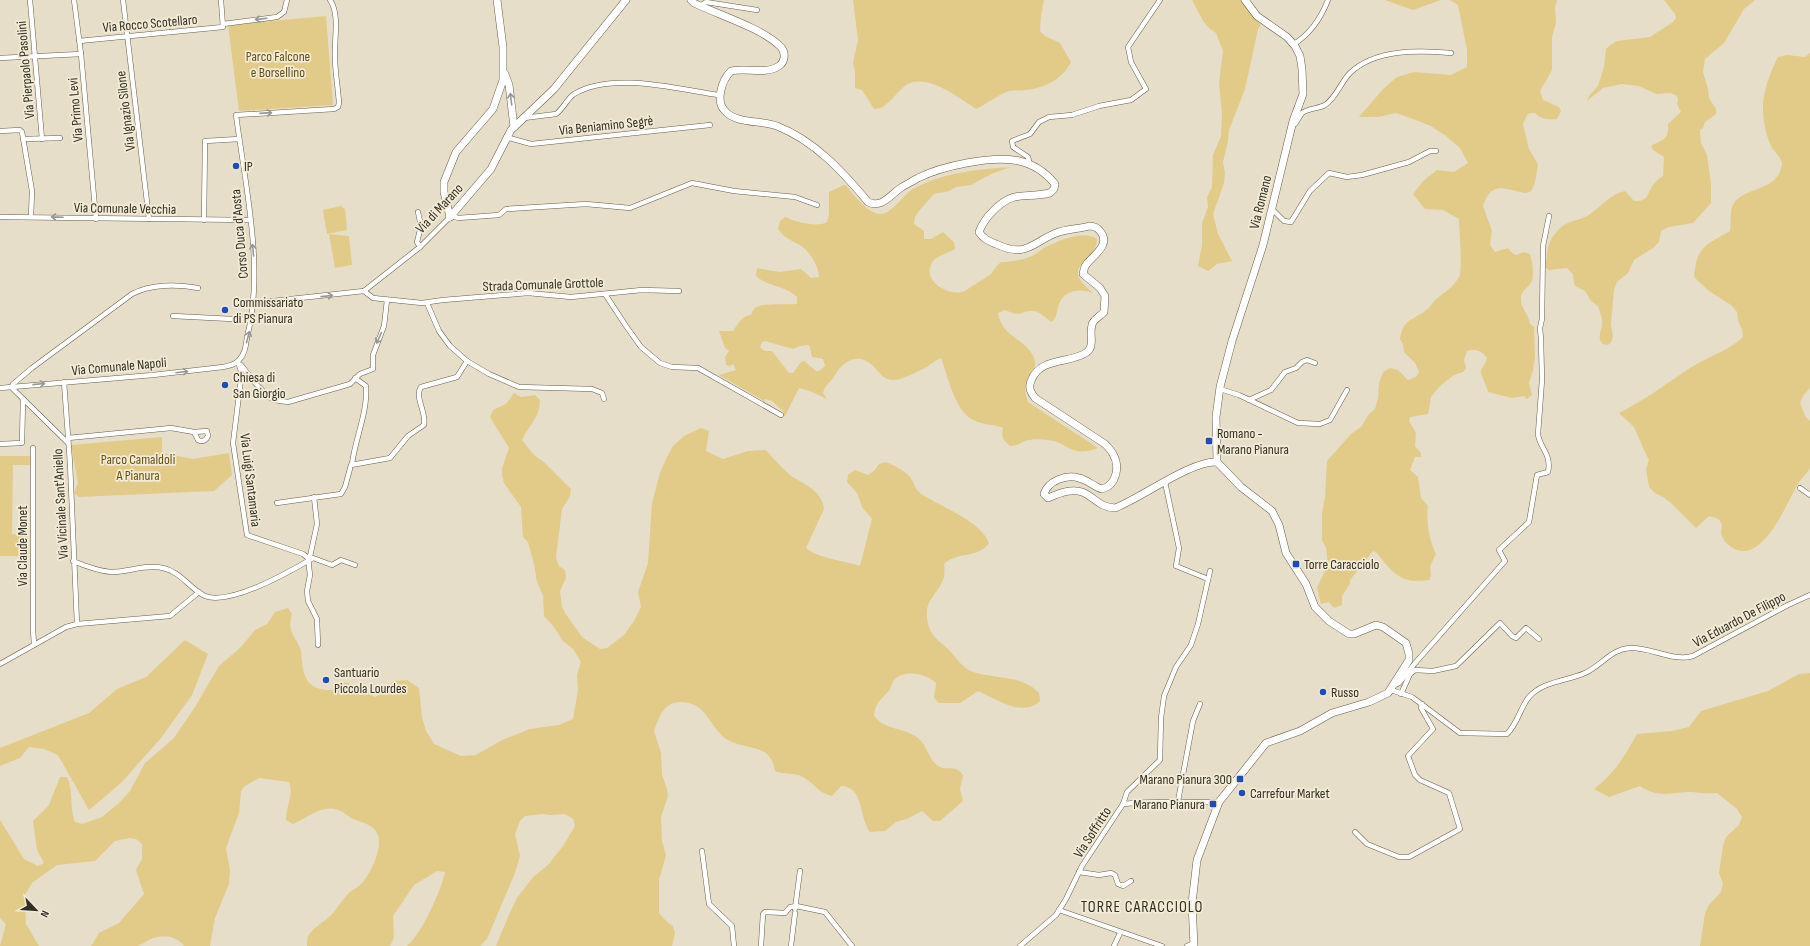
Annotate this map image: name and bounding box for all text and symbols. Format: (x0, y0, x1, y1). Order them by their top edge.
street label: Via Rocco Scotellaro (102, 11, 198, 36)
one-way arrow (255, 15, 268, 23)
street label: Via Pierpaolo Pasolini (13, 20, 38, 120)
park label: Parco Falcone e Borsellino (246, 48, 310, 81)
street label: Via Ignazio Silone (112, 70, 139, 152)
street label: Via Primo Levi (64, 77, 87, 143)
one-way arrow (507, 93, 514, 106)
one-way arrow (259, 110, 272, 117)
street label: Via Beniamino Segrè (558, 112, 654, 139)
place label: IP (244, 158, 253, 175)
marker: IP (231, 161, 241, 171)
street label: Via Romano (1246, 173, 1275, 231)
street label: Via di Marano (412, 180, 467, 237)
street label: Corso Duca d'Aosta (227, 188, 252, 279)
street label: Via Comunale Vecchia (74, 199, 176, 218)
one-way arrow (51, 214, 64, 221)
one-way arrow (249, 244, 257, 257)
street label: Strada Comunale Grottole (482, 274, 604, 295)
one-way arrow (320, 292, 333, 299)
place label: Commissariato di PS Pianura (233, 294, 303, 327)
marker: Commissariato di PS Pianura (220, 305, 230, 315)
one-way arrow (244, 331, 252, 344)
one-way arrow (375, 331, 382, 343)
street label: Via Comunale Napoli (71, 354, 167, 379)
one-way arrow (175, 368, 188, 376)
place label: Chiesa di San Giorgio (233, 369, 286, 402)
marker: Chiesa di San Giorgio (220, 380, 230, 390)
one-way arrow (32, 381, 45, 388)
place label: Romano - Marano Pianura (1217, 425, 1289, 458)
street label: Via Luigi Santamaria (236, 432, 265, 528)
marker: Romano - Marano Pianura (1204, 436, 1214, 446)
street label: Via Vicinale Sant'Aniello (49, 448, 72, 560)
park label: Parco Camaldoli A Pianura (101, 451, 175, 484)
street label: Via Claude Monet (14, 506, 31, 586)
place label: Torre Caracciolo (1304, 556, 1380, 573)
marker: Torre Caracciolo (1291, 559, 1301, 569)
street label: Via Eduardo De Filippo (1690, 588, 1789, 651)
place label: Santuario Piccola Lourdes (334, 664, 407, 697)
marker: Santuario Piccola Lourdes (321, 675, 331, 685)
place label: Russo (1331, 684, 1359, 701)
marker: Russo (1318, 687, 1328, 697)
place label: Marano Pianura 300 (1140, 771, 1232, 788)
marker: Marano Pianura 300 (1235, 774, 1245, 784)
place label: Carrefour Market (1250, 785, 1330, 802)
marker: Carrefour Market (1237, 788, 1247, 798)
place label: Marano Pianura (1133, 796, 1205, 813)
marker: Marano Pianura (1208, 799, 1218, 809)
street label: Via Soffritto (1070, 804, 1115, 861)
north arrow (16, 890, 56, 930)
district label: TORRE CARACCIOLO (1081, 898, 1203, 917)
text: N (37, 909, 52, 920)

